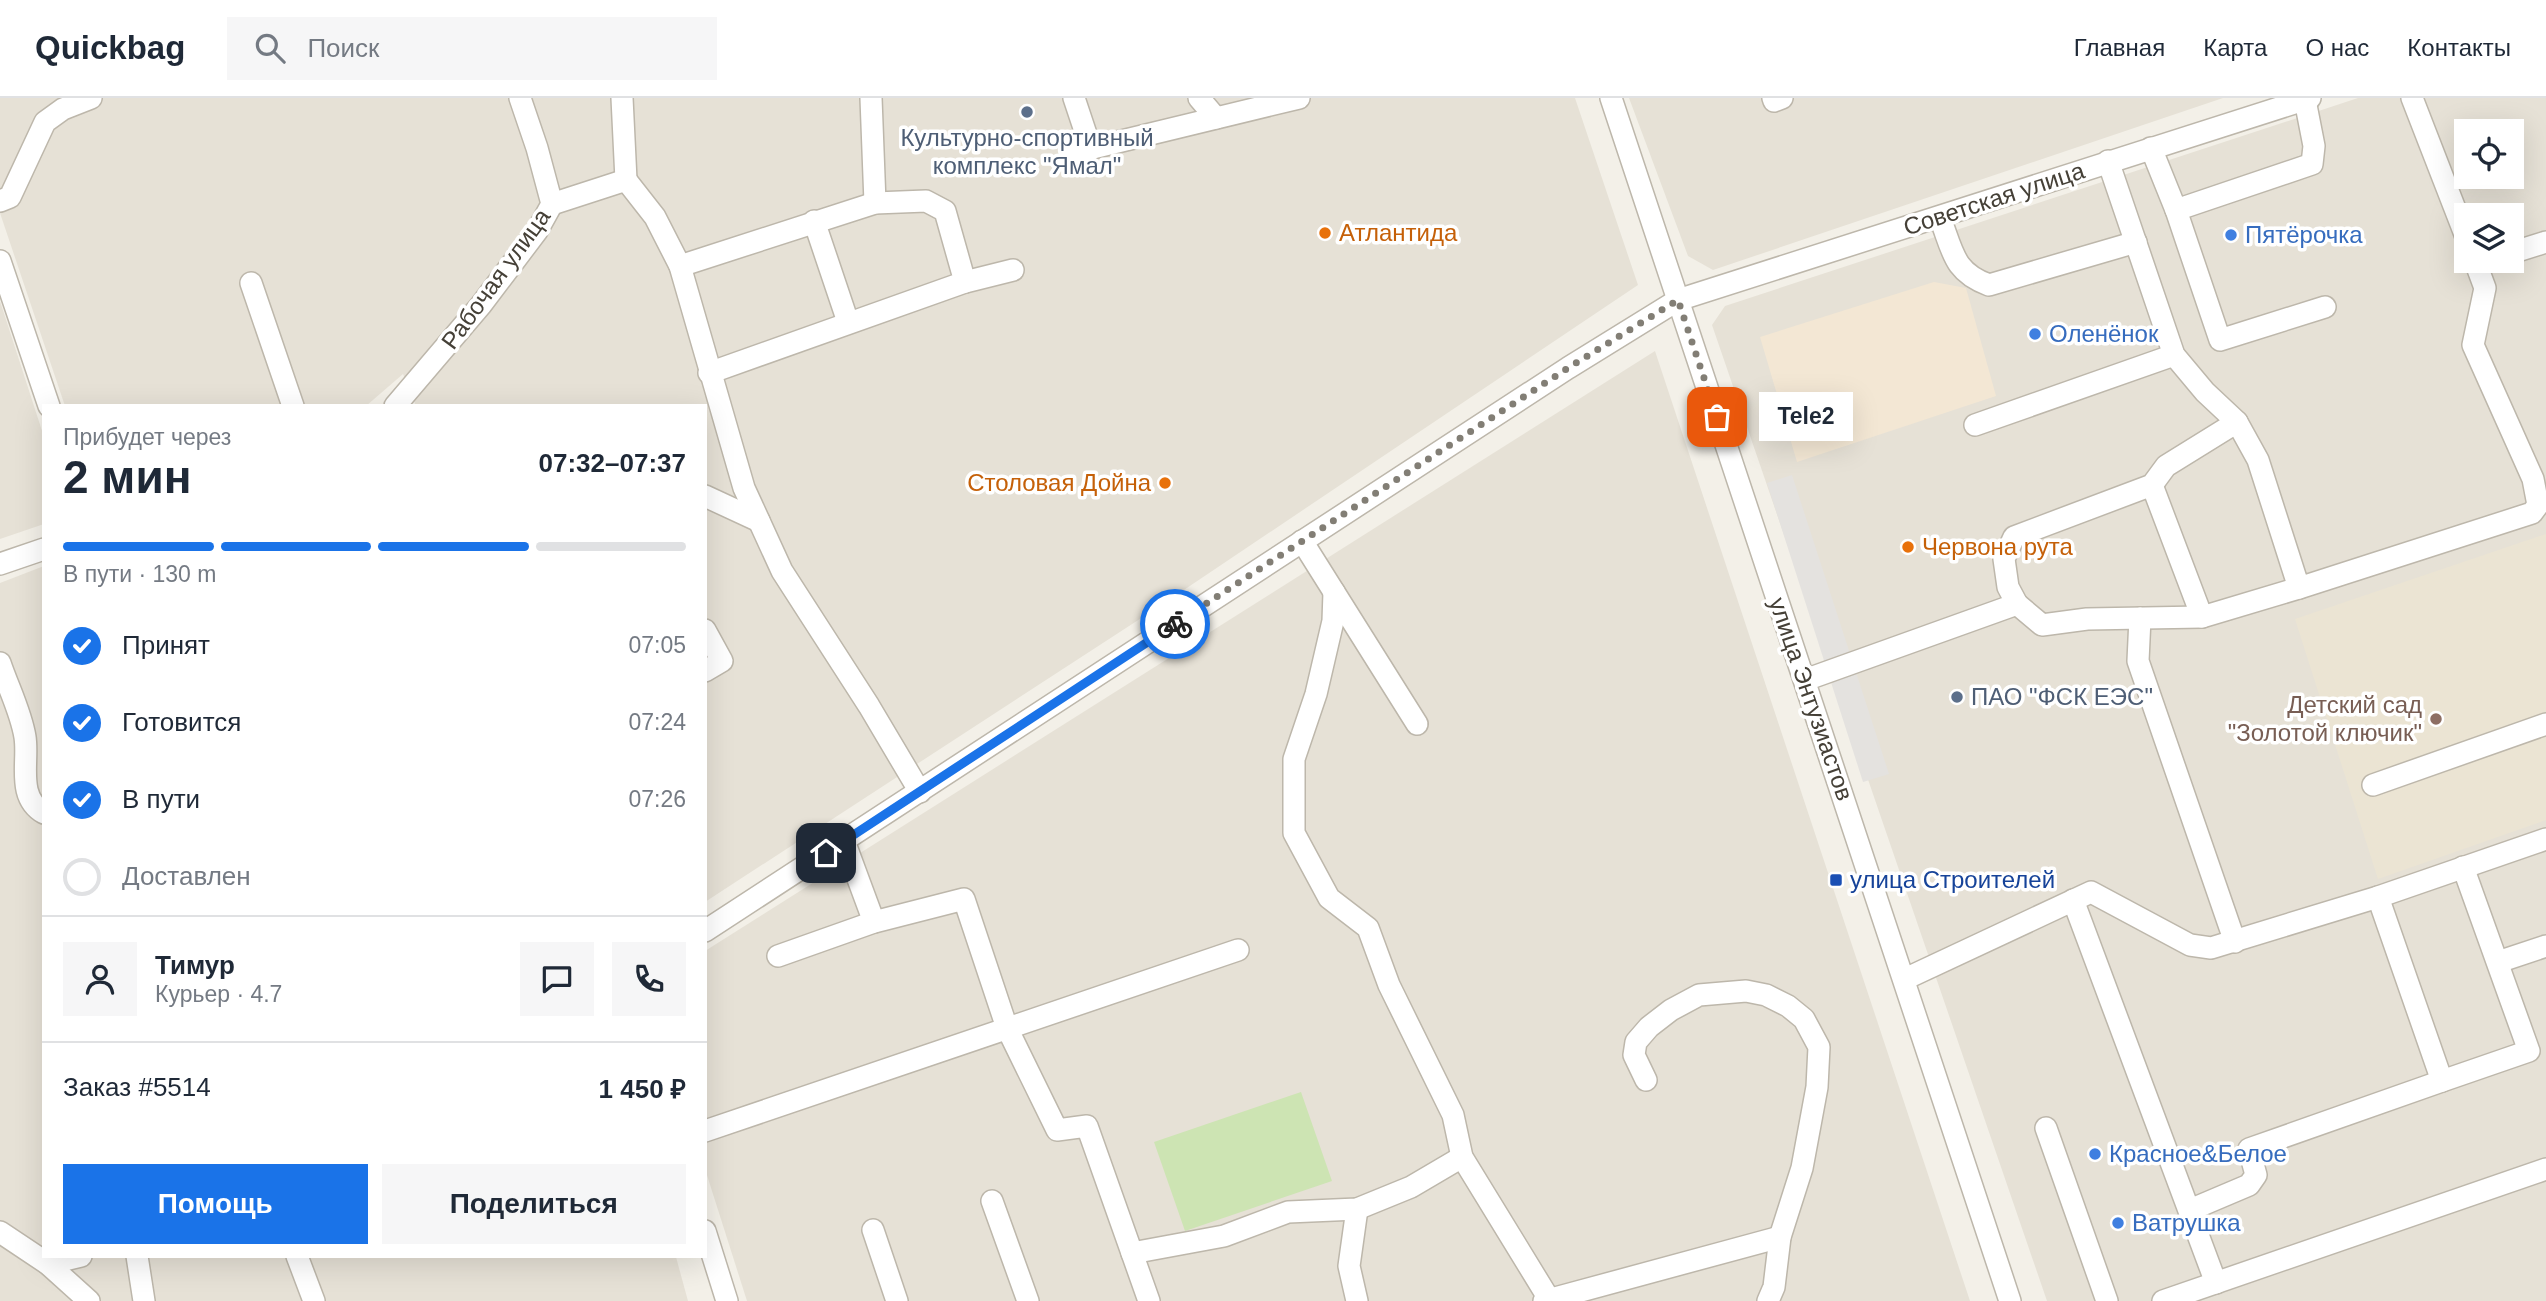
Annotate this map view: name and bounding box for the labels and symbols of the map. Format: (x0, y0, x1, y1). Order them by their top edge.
marker: Культурно-спортивный комплекс "Ямал" (1019, 104, 1035, 120)
place label: Культурно-спортивный комплекс "Ямал" (900, 124, 1154, 179)
street label: Советская улица (1900, 156, 2088, 240)
street label: Рабочая улица (436, 203, 556, 354)
place label: Атлантида (1339, 219, 1458, 246)
place label: Пятёрочка (2245, 221, 2363, 248)
marker: Атлантида (1317, 225, 1333, 241)
marker: Пятёрочка (2223, 227, 2239, 243)
place label: Оленёнок (2049, 320, 2159, 347)
marker: Оленёнок (2027, 326, 2043, 342)
pin (1687, 387, 1747, 447)
callout: Tele2 (1759, 392, 1854, 442)
place label: Столовая Дойна (967, 469, 1152, 496)
marker: Столовая Дойна (1157, 475, 1173, 491)
place label: Червона рута (1922, 533, 2074, 560)
marker: Червона рута (1900, 539, 1916, 555)
courier (1140, 589, 1210, 659)
street label: улица Энтузиастов (1764, 594, 1859, 804)
place label: ПАО "ФСК ЕЭС" (1971, 683, 2153, 710)
marker: ПАО "ФСК ЕЭС" (1949, 689, 1965, 705)
place label: Детский сад "Золотой ключик" (2228, 691, 2422, 746)
marker: Детский сад "Золотой ключик" (2428, 711, 2444, 727)
pin (796, 823, 856, 883)
place label: улица Строителей (1850, 866, 2055, 893)
marker: улица Строителей (1828, 872, 1844, 888)
place label: Красное&Белое (2109, 1140, 2287, 1167)
marker: Красное&Белое (2087, 1146, 2103, 1162)
place label: Ватрушка (2132, 1209, 2241, 1236)
marker: Ватрушка (2110, 1215, 2126, 1231)

